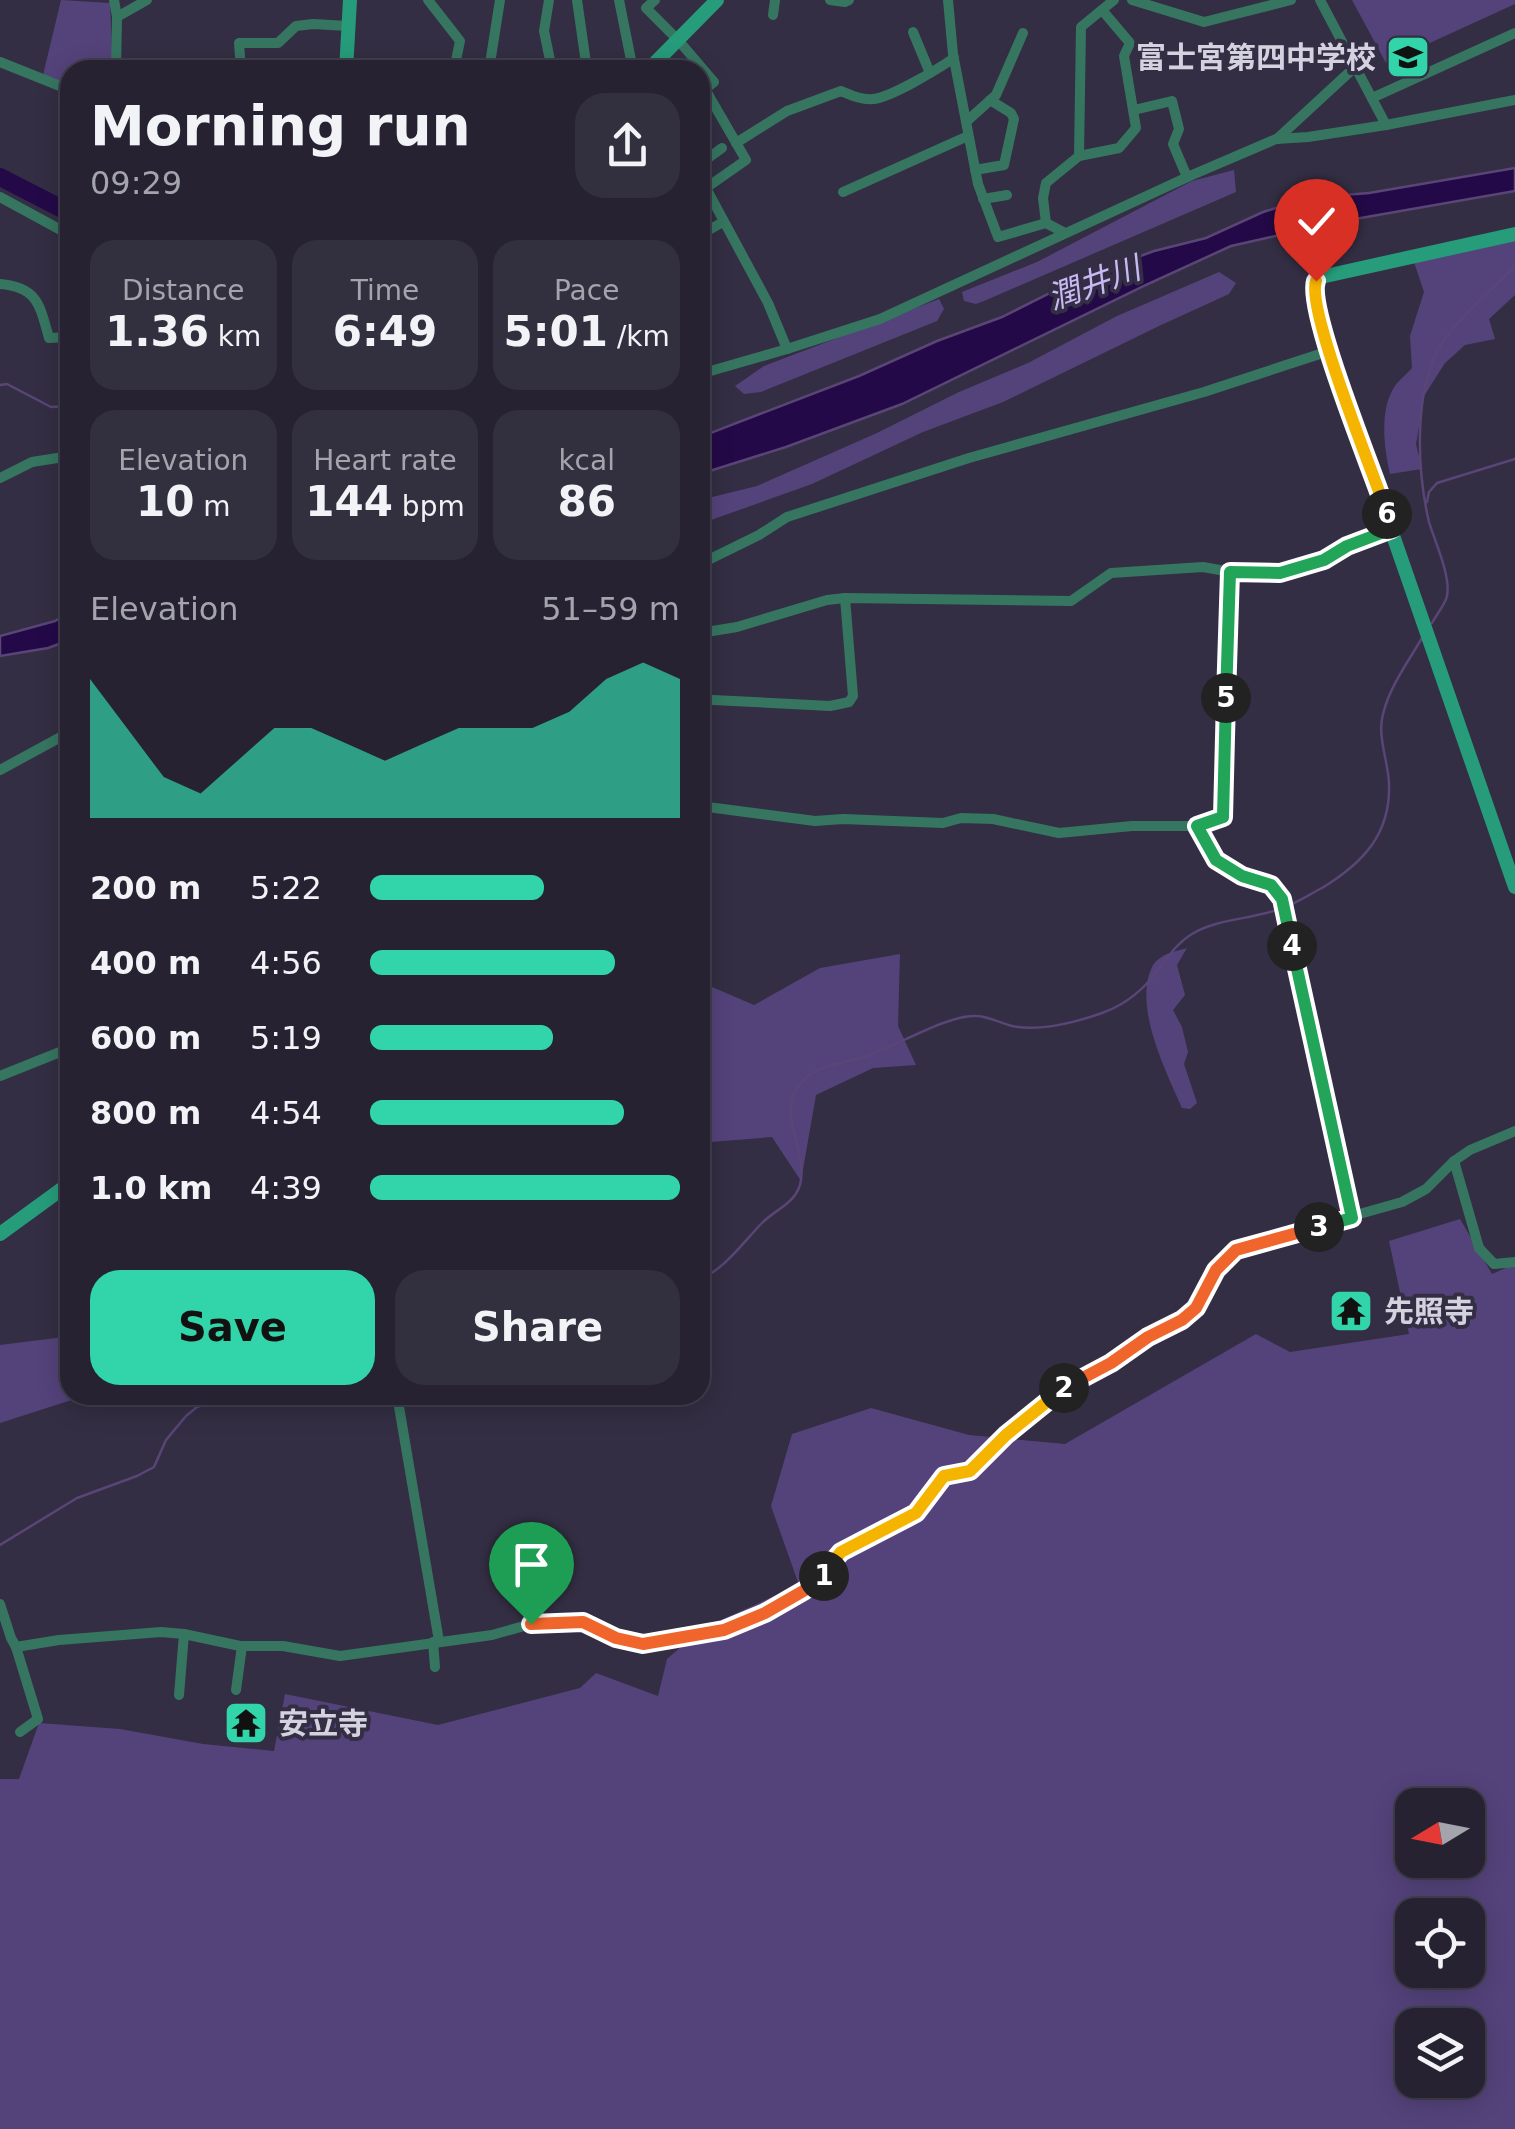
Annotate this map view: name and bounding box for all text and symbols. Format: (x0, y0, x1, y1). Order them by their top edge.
school or university icon: 富士宮第四中学校 (1385, 34, 1431, 80)
place label: 富士宮第四中学校 (1136, 40, 1376, 75)
button: share (575, 93, 680, 198)
text: Morning run (90, 94, 471, 158)
text: 09:29 (90, 164, 182, 202)
pin (1274, 179, 1359, 282)
icon: check (1289, 194, 1344, 249)
water label: 潤井川 (1042, 248, 1148, 317)
text: Distance (122, 274, 245, 307)
text: Time (351, 274, 419, 307)
text: Pace (554, 274, 619, 307)
text: 1.36 (105, 307, 209, 356)
text: 6:49 (333, 307, 437, 356)
text: 5:01 (504, 307, 608, 356)
text: km (209, 320, 261, 353)
text: /km (608, 320, 670, 353)
text: Elevation (118, 444, 248, 477)
text: Heart rate (313, 444, 457, 477)
text: kcal (558, 444, 615, 477)
text: 10 (136, 477, 194, 526)
text: 144 (305, 477, 393, 526)
text: 86 (557, 477, 616, 526)
pin: 6 (1362, 489, 1412, 539)
text: m (194, 490, 231, 523)
text: bpm (393, 490, 465, 523)
text: 6 (1377, 497, 1397, 530)
text: Elevation (90, 590, 239, 628)
text: 51–59 m (541, 590, 680, 628)
pin: 5 (1201, 673, 1251, 723)
text: 5 (1216, 681, 1236, 714)
text: 200 m (90, 869, 201, 907)
text: 5:22 (250, 869, 322, 907)
pin: 4 (1267, 921, 1317, 971)
text: 4 (1282, 929, 1302, 962)
text: 400 m (90, 944, 201, 982)
text: 4:56 (250, 944, 322, 982)
text: 600 m (90, 1019, 201, 1057)
text: 5:19 (250, 1019, 322, 1057)
text: 800 m (90, 1094, 201, 1132)
text: 4:54 (250, 1094, 322, 1132)
text: 1.0 km (90, 1169, 212, 1207)
text: 4:39 (250, 1169, 322, 1207)
pin: 3 (1294, 1202, 1344, 1252)
text: 3 (1309, 1210, 1329, 1243)
button: Save (90, 1270, 375, 1385)
button: Share (395, 1270, 680, 1385)
temple icon: 先照寺 (1328, 1288, 1374, 1334)
place label: 先照寺 (1384, 1294, 1474, 1329)
pin: 2 (1039, 1363, 1089, 1413)
text: 2 (1054, 1371, 1074, 1404)
pin (489, 1522, 574, 1625)
icon: arrive (504, 1537, 559, 1592)
pin: 1 (799, 1551, 849, 1601)
text: 1 (814, 1559, 834, 1592)
temple icon: 安立寺 (223, 1700, 269, 1746)
place label: 安立寺 (278, 1706, 368, 1741)
north arrow (1395, 1788, 1485, 1878)
map controls (1395, 1788, 1485, 2098)
button: locate (1395, 1898, 1485, 1988)
button: layers (1395, 2008, 1485, 2098)

